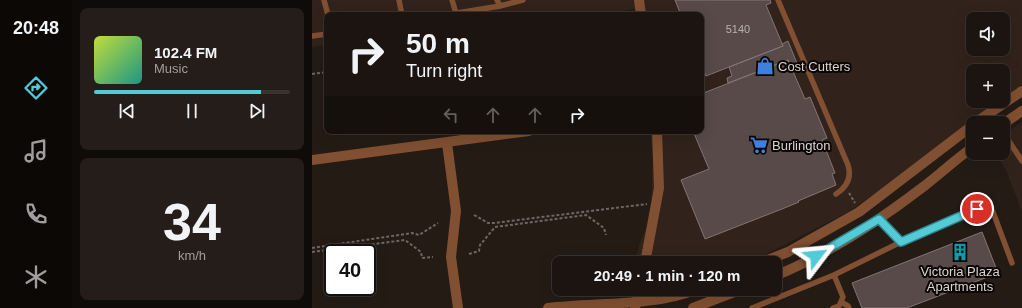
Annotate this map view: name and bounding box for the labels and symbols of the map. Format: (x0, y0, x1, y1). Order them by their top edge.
house number: 5140 (726, 23, 750, 35)
shop icon: Cost Cutters (755, 56, 775, 76)
place label: Cost Cutters (778, 59, 851, 74)
supermarket icon: Burlington (749, 135, 769, 155)
place label: Burlington (772, 138, 831, 153)
pin (960, 192, 994, 226)
position arrow (795, 235, 837, 277)
building icon: Victoria Plaza Apartments (950, 242, 970, 262)
speed limit sign: 40 (324, 244, 376, 296)
place label: Victoria Plaza Apartments (920, 264, 1000, 294)

